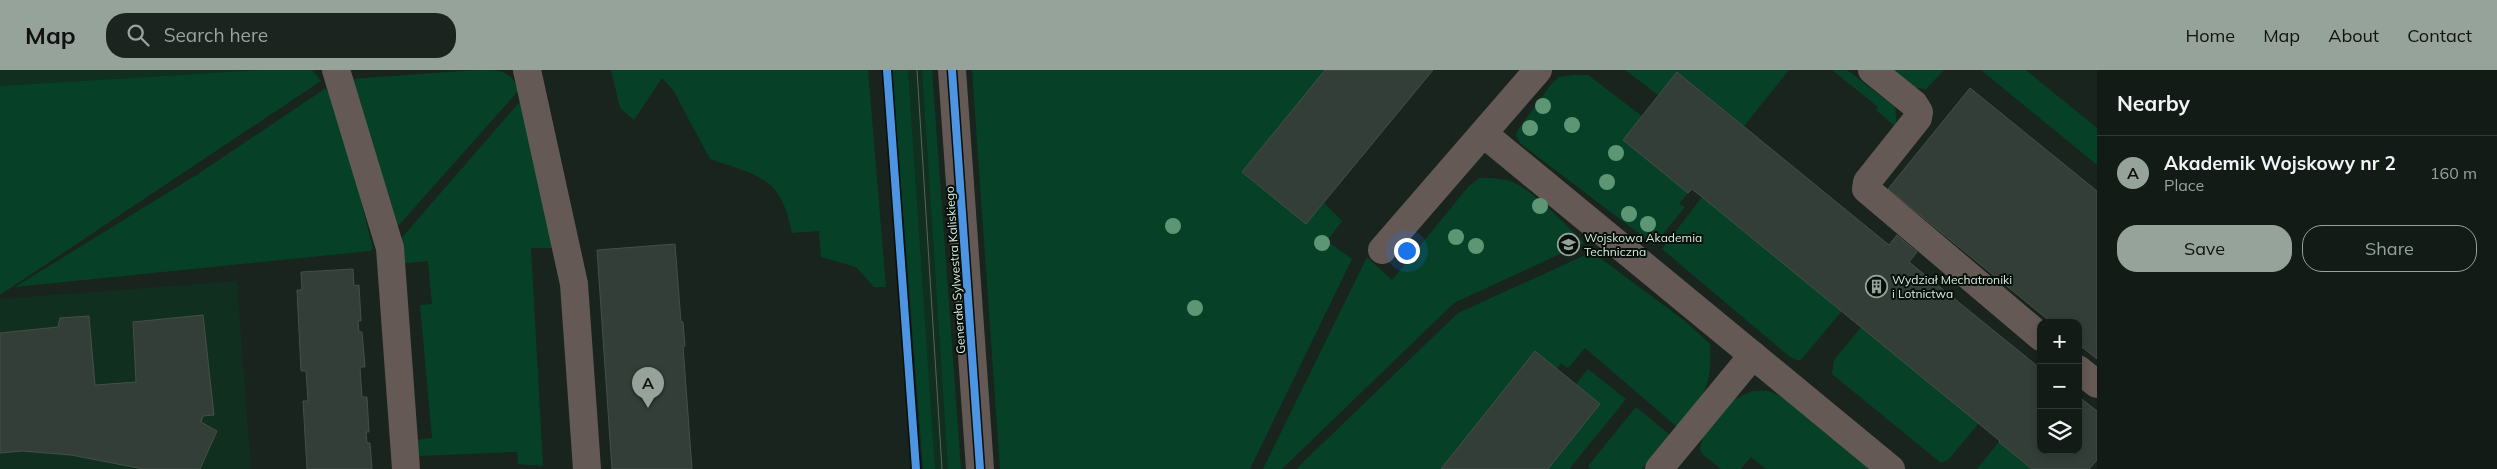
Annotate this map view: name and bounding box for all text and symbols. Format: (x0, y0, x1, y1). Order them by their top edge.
search box (106, 13, 456, 58)
text: Map (25, 20, 76, 50)
icon: search (124, 21, 152, 49)
text: Search here (164, 23, 268, 47)
text: Home (2185, 24, 2235, 47)
text: Map (2263, 24, 2300, 47)
text: About (2328, 24, 2379, 47)
text: Contact (2407, 24, 2472, 47)
text: Nearby (2117, 90, 2190, 116)
text: Akademik Wojskowy nr 2 (2164, 151, 2396, 175)
text: A (2127, 163, 2139, 183)
text: 160 m (2430, 163, 2477, 183)
text: Place (2164, 175, 2204, 195)
street label: Generała Sylwestra Kaliskiego (942, 186, 968, 354)
button: Save (2117, 225, 2292, 272)
button: Share (2302, 225, 2477, 272)
place label: Wojskowa Akademia Techniczna (1584, 230, 1702, 259)
school or university icon: Wojskowa Akademia Techniczna (1556, 232, 1580, 256)
your location (1394, 238, 1420, 264)
place label: Wydział Mechatroniki i Lotnictwa (1892, 272, 2012, 301)
building icon: Wydział Mechatroniki i Lotnictwa (1864, 274, 1888, 298)
map controls (2037, 319, 2082, 454)
button: + (2037, 319, 2082, 364)
button: − (2037, 364, 2082, 409)
pin: A (632, 367, 664, 408)
button: layers (2037, 409, 2082, 454)

